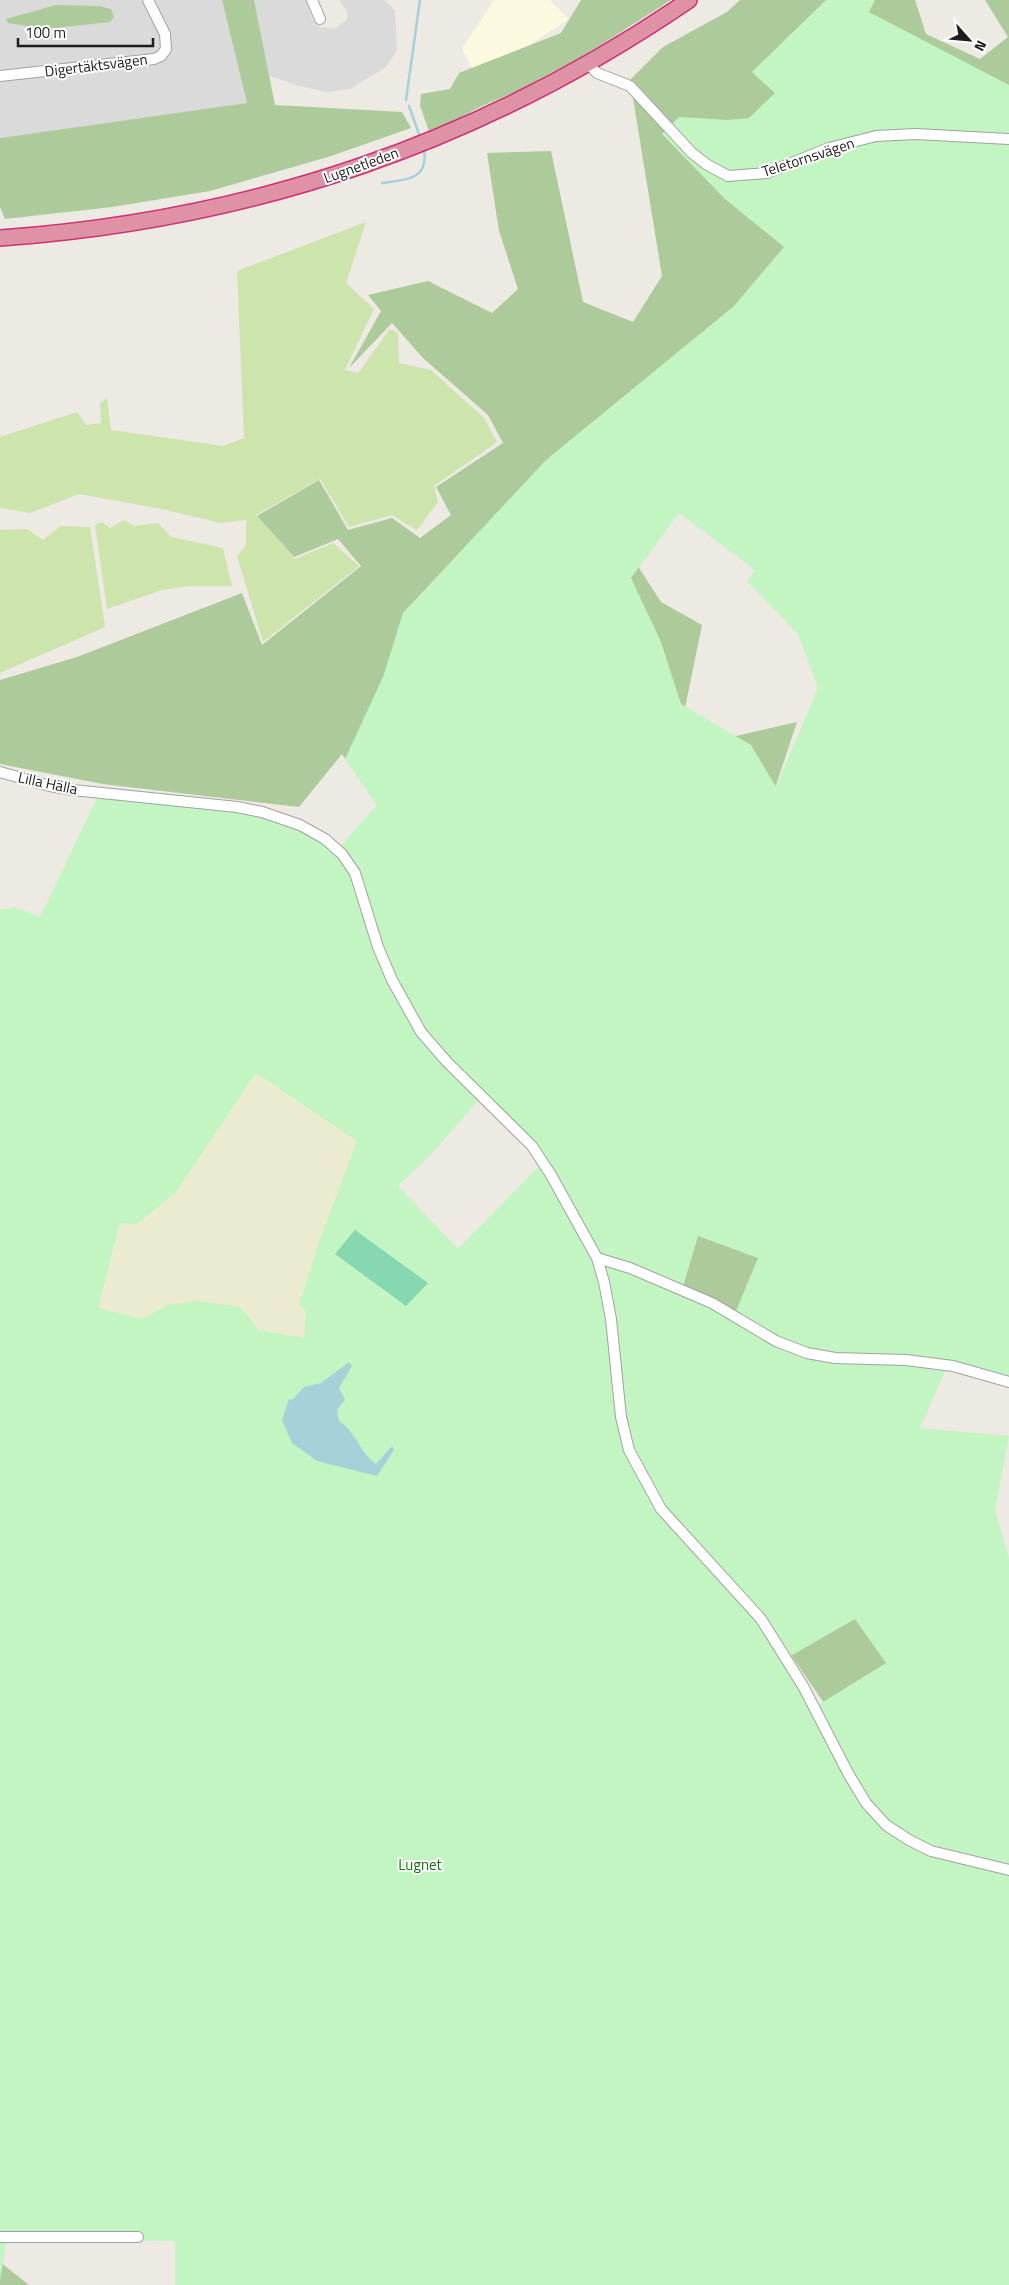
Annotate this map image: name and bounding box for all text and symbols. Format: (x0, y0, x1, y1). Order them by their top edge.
scale bar (18, 15, 152, 47)
north arrow (944, 15, 994, 65)
text: 100 m (25, 21, 66, 44)
text: N (969, 37, 993, 55)
street label: Digertäktsvägen (43, 47, 149, 83)
street label: Teletornsvägen (759, 131, 857, 183)
street label: Lugnetleden (320, 141, 402, 189)
street label: Lilla Hälla (16, 765, 80, 801)
park label: Lugnet (398, 1853, 443, 1876)

